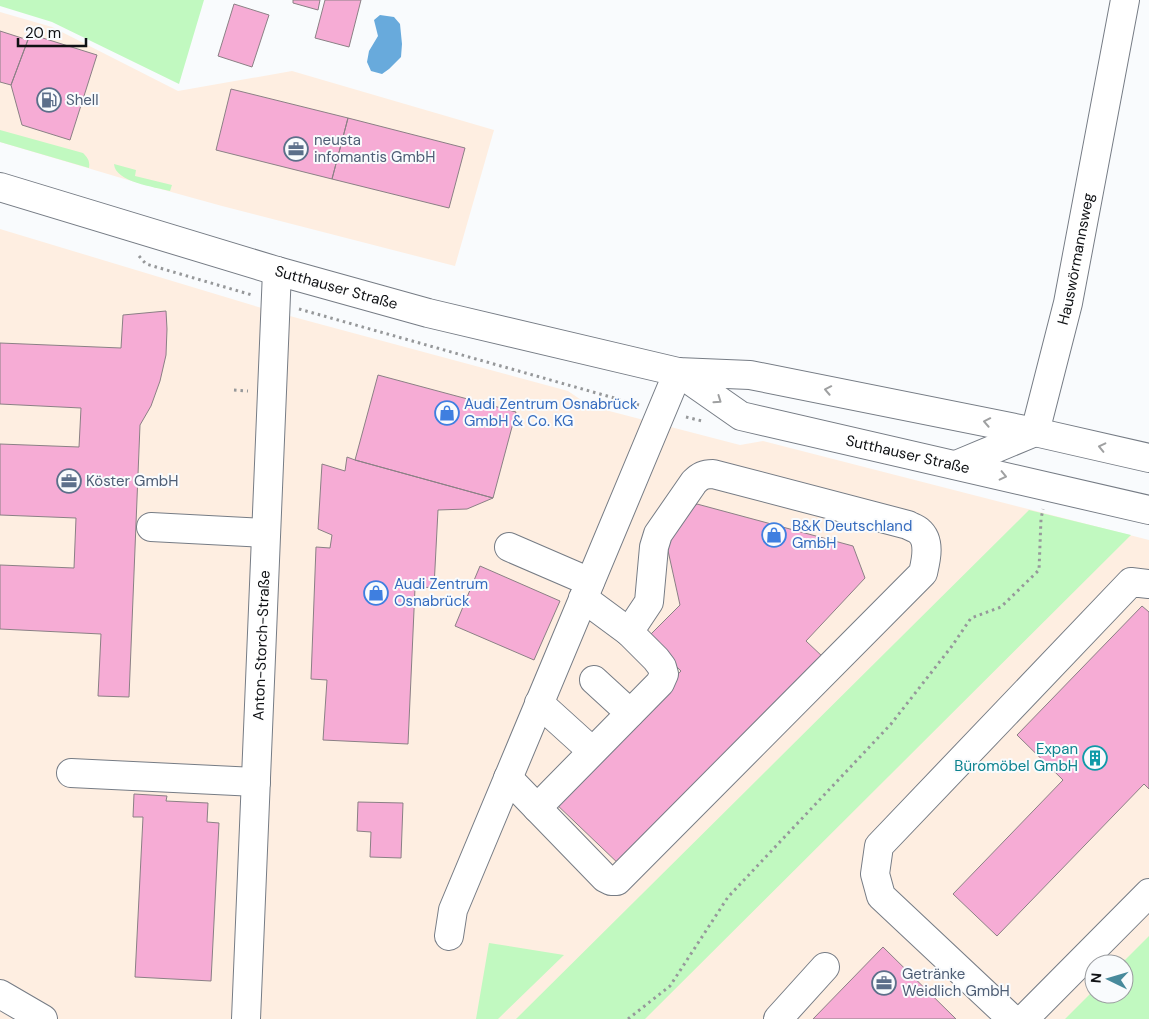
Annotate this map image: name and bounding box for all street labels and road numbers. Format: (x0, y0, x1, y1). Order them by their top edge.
street label: Hauswörmannsweg (1053, 191, 1099, 327)
street label: Sutthauser Straße (273, 261, 400, 314)
street label: Sutthauser Straße (844, 430, 972, 478)
street label: Anton-Storch-Straße (248, 570, 275, 721)

